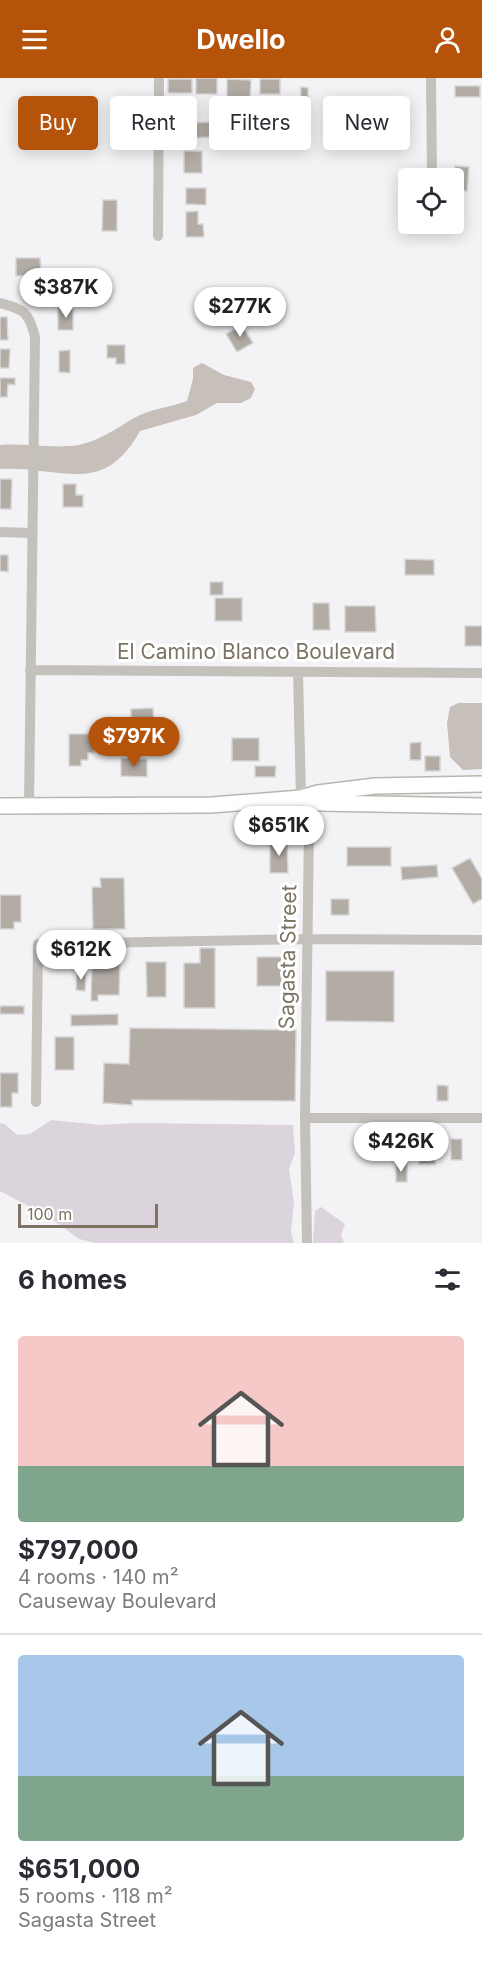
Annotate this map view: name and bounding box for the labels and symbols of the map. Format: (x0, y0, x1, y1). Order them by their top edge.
pin: $387K (24, 268, 108, 319)
pin: $277K (198, 287, 282, 338)
street label: El Camino Blanco Boulevard (117, 639, 395, 664)
pin: $797K (92, 717, 176, 768)
pin: $651K (237, 806, 321, 857)
street label: Sagasta Street (274, 884, 301, 1030)
pin: $612K (39, 930, 123, 981)
pin: $426K (359, 1122, 443, 1173)
scale bar (18, 1201, 158, 1228)

